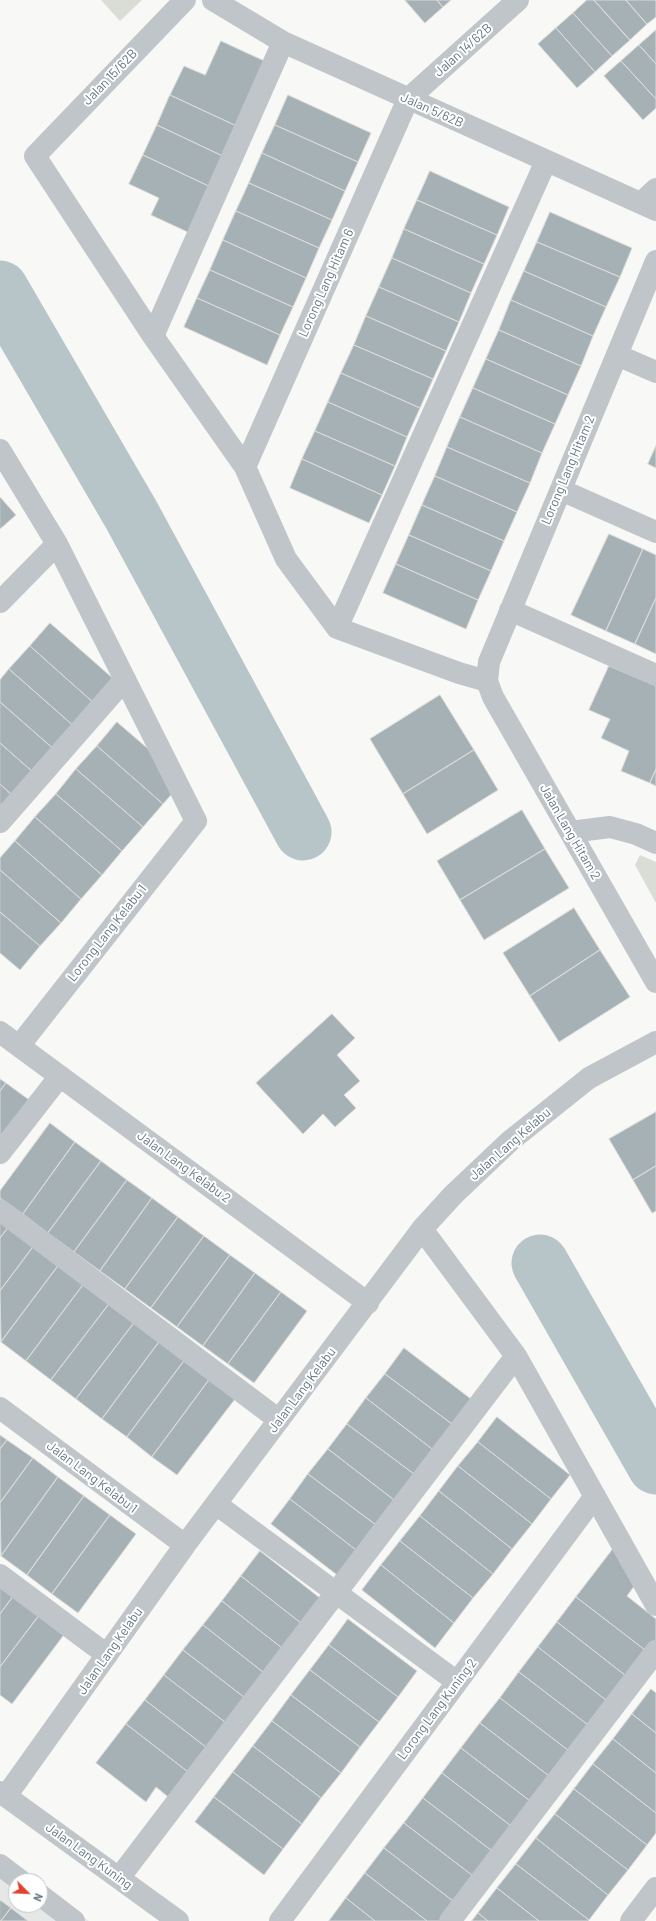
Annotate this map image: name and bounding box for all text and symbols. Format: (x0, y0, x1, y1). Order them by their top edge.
street label: Jalan 14/62B (431, 20, 495, 80)
street label: Jalan 15/62B (80, 46, 140, 108)
street label: Jalan 5/62B (398, 89, 466, 131)
street label: Lorong Lang Hitam 6 (295, 227, 357, 339)
street label: Lorong Lang Hitam 2 (538, 413, 598, 527)
street label: Jalan Lang Hitam 2 (536, 782, 604, 882)
street label: Lorong Lang Kelabu 1 (64, 881, 150, 985)
street label: Jalan Lang Kelabu (466, 1105, 554, 1183)
street label: Jalan Lang Kelabu 2 (134, 1128, 234, 1206)
street label: Jalan Lang Kelabu (265, 1344, 339, 1436)
street label: Jalan Lang Kelabu 1 (44, 1438, 140, 1516)
street label: Jalan Lang Kelabu (74, 1605, 146, 1697)
street label: Lorong Lang Kuning 2 (394, 1656, 480, 1762)
street label: Jalan Lang Kuning (43, 1819, 135, 1893)
north arrow (8, 1873, 48, 1913)
text: N (31, 1892, 46, 1904)

